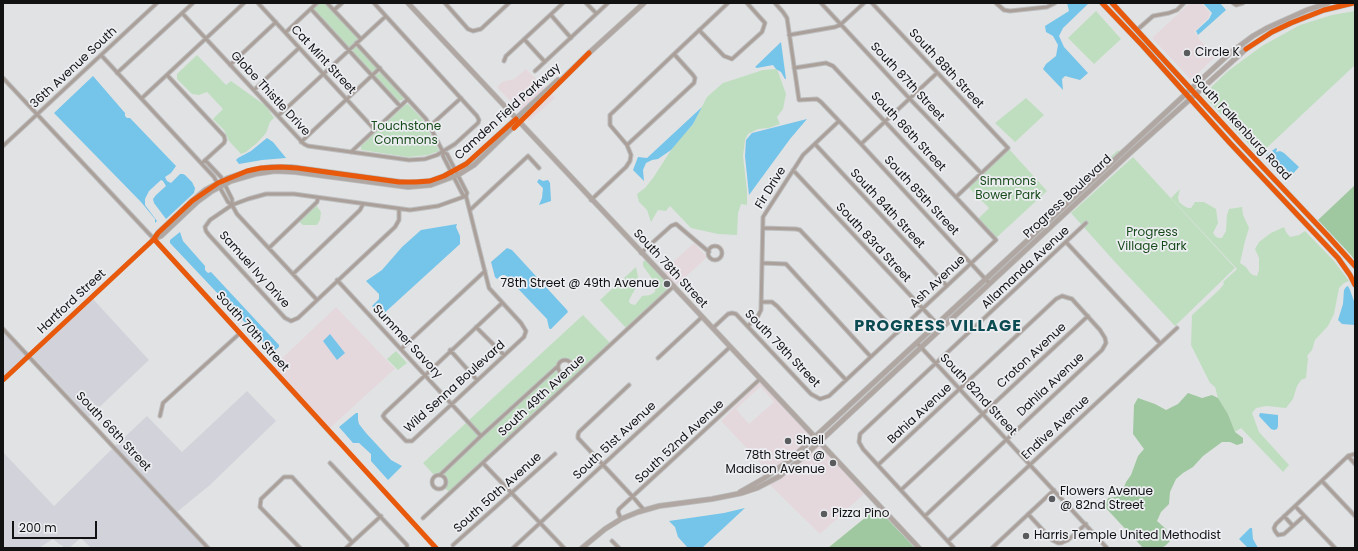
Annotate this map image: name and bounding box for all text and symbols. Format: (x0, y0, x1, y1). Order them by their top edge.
street label: Cat Mint Street (288, 23, 358, 97)
street label: 36th Avenue South (28, 24, 120, 112)
street label: South 88th Street (906, 26, 986, 112)
street label: South 87th Street (867, 40, 947, 124)
place label: Circle K (1195, 46, 1240, 60)
marker: Circle K (1182, 48, 1192, 58)
street label: Globe Thistle Drive (227, 49, 313, 139)
street label: Camden Field Parkway (452, 61, 564, 163)
street label: South Falkenburg Road (1188, 72, 1294, 184)
street label: South 86th Street (868, 89, 948, 175)
park label: Touchstone Commons (371, 120, 441, 148)
street label: Progress Boulevard (1021, 152, 1115, 242)
street label: South 85th Street (881, 153, 961, 239)
street label: Fir Drive (753, 164, 789, 212)
street label: South 84th Street (847, 166, 927, 252)
park label: Simmons Bower Park (975, 175, 1041, 203)
street label: South 83rd Street (833, 200, 913, 286)
street label: Allamanda Avenue (979, 224, 1073, 312)
park label: Progress Village Park (1117, 226, 1187, 254)
street label: South 78th Street (630, 227, 710, 311)
street label: Samuel Ivy Drive (216, 229, 292, 311)
street label: Ash Avenue (907, 253, 969, 311)
street label: Hartford Street (35, 267, 109, 337)
place label: 78th Street @ 49th Avenue (501, 277, 659, 291)
marker: 78th Street @ 49th Avenue (662, 279, 672, 289)
street label: South 70th Street (212, 289, 292, 375)
street label: Summer Savory (369, 302, 445, 382)
street label: South 79th Street (741, 307, 823, 391)
district label: PROGRESS VILLAGE (854, 317, 1022, 337)
street label: Croton Avenue (994, 320, 1070, 392)
street label: Wild Senna Boulevard (402, 338, 508, 436)
street label: Dahlia Avenue (1014, 350, 1088, 420)
street label: South 82nd Street (936, 351, 1020, 439)
street label: South 49th Avenue (496, 352, 588, 440)
street label: Bahia Avenue (885, 381, 955, 447)
street label: South 66th Street (73, 389, 153, 475)
street label: Endive Avenue (1019, 393, 1093, 463)
street label: South 52nd Avenue (633, 397, 727, 487)
street label: South 51st Avenue (571, 399, 659, 483)
place label: Shell (796, 434, 824, 448)
marker: Shell (783, 436, 793, 446)
place label: 78th Street @ Madison Avenue (726, 449, 825, 477)
street label: South 50th Avenue (451, 450, 545, 536)
marker: 78th Street @ Madison Avenue (828, 458, 838, 468)
place label: Flowers Avenue @ 82nd Street (1060, 485, 1153, 513)
marker: Flowers Avenue @ 82nd Street (1047, 494, 1057, 504)
place label: Pizza Pino (832, 507, 889, 521)
marker: Pizza Pino (819, 509, 829, 519)
scale bar (14, 513, 99, 539)
text: 200 m (19, 519, 57, 536)
place label: Harris Temple United Methodist (1034, 529, 1221, 543)
marker: Harris Temple United Methodist (1021, 531, 1031, 541)

